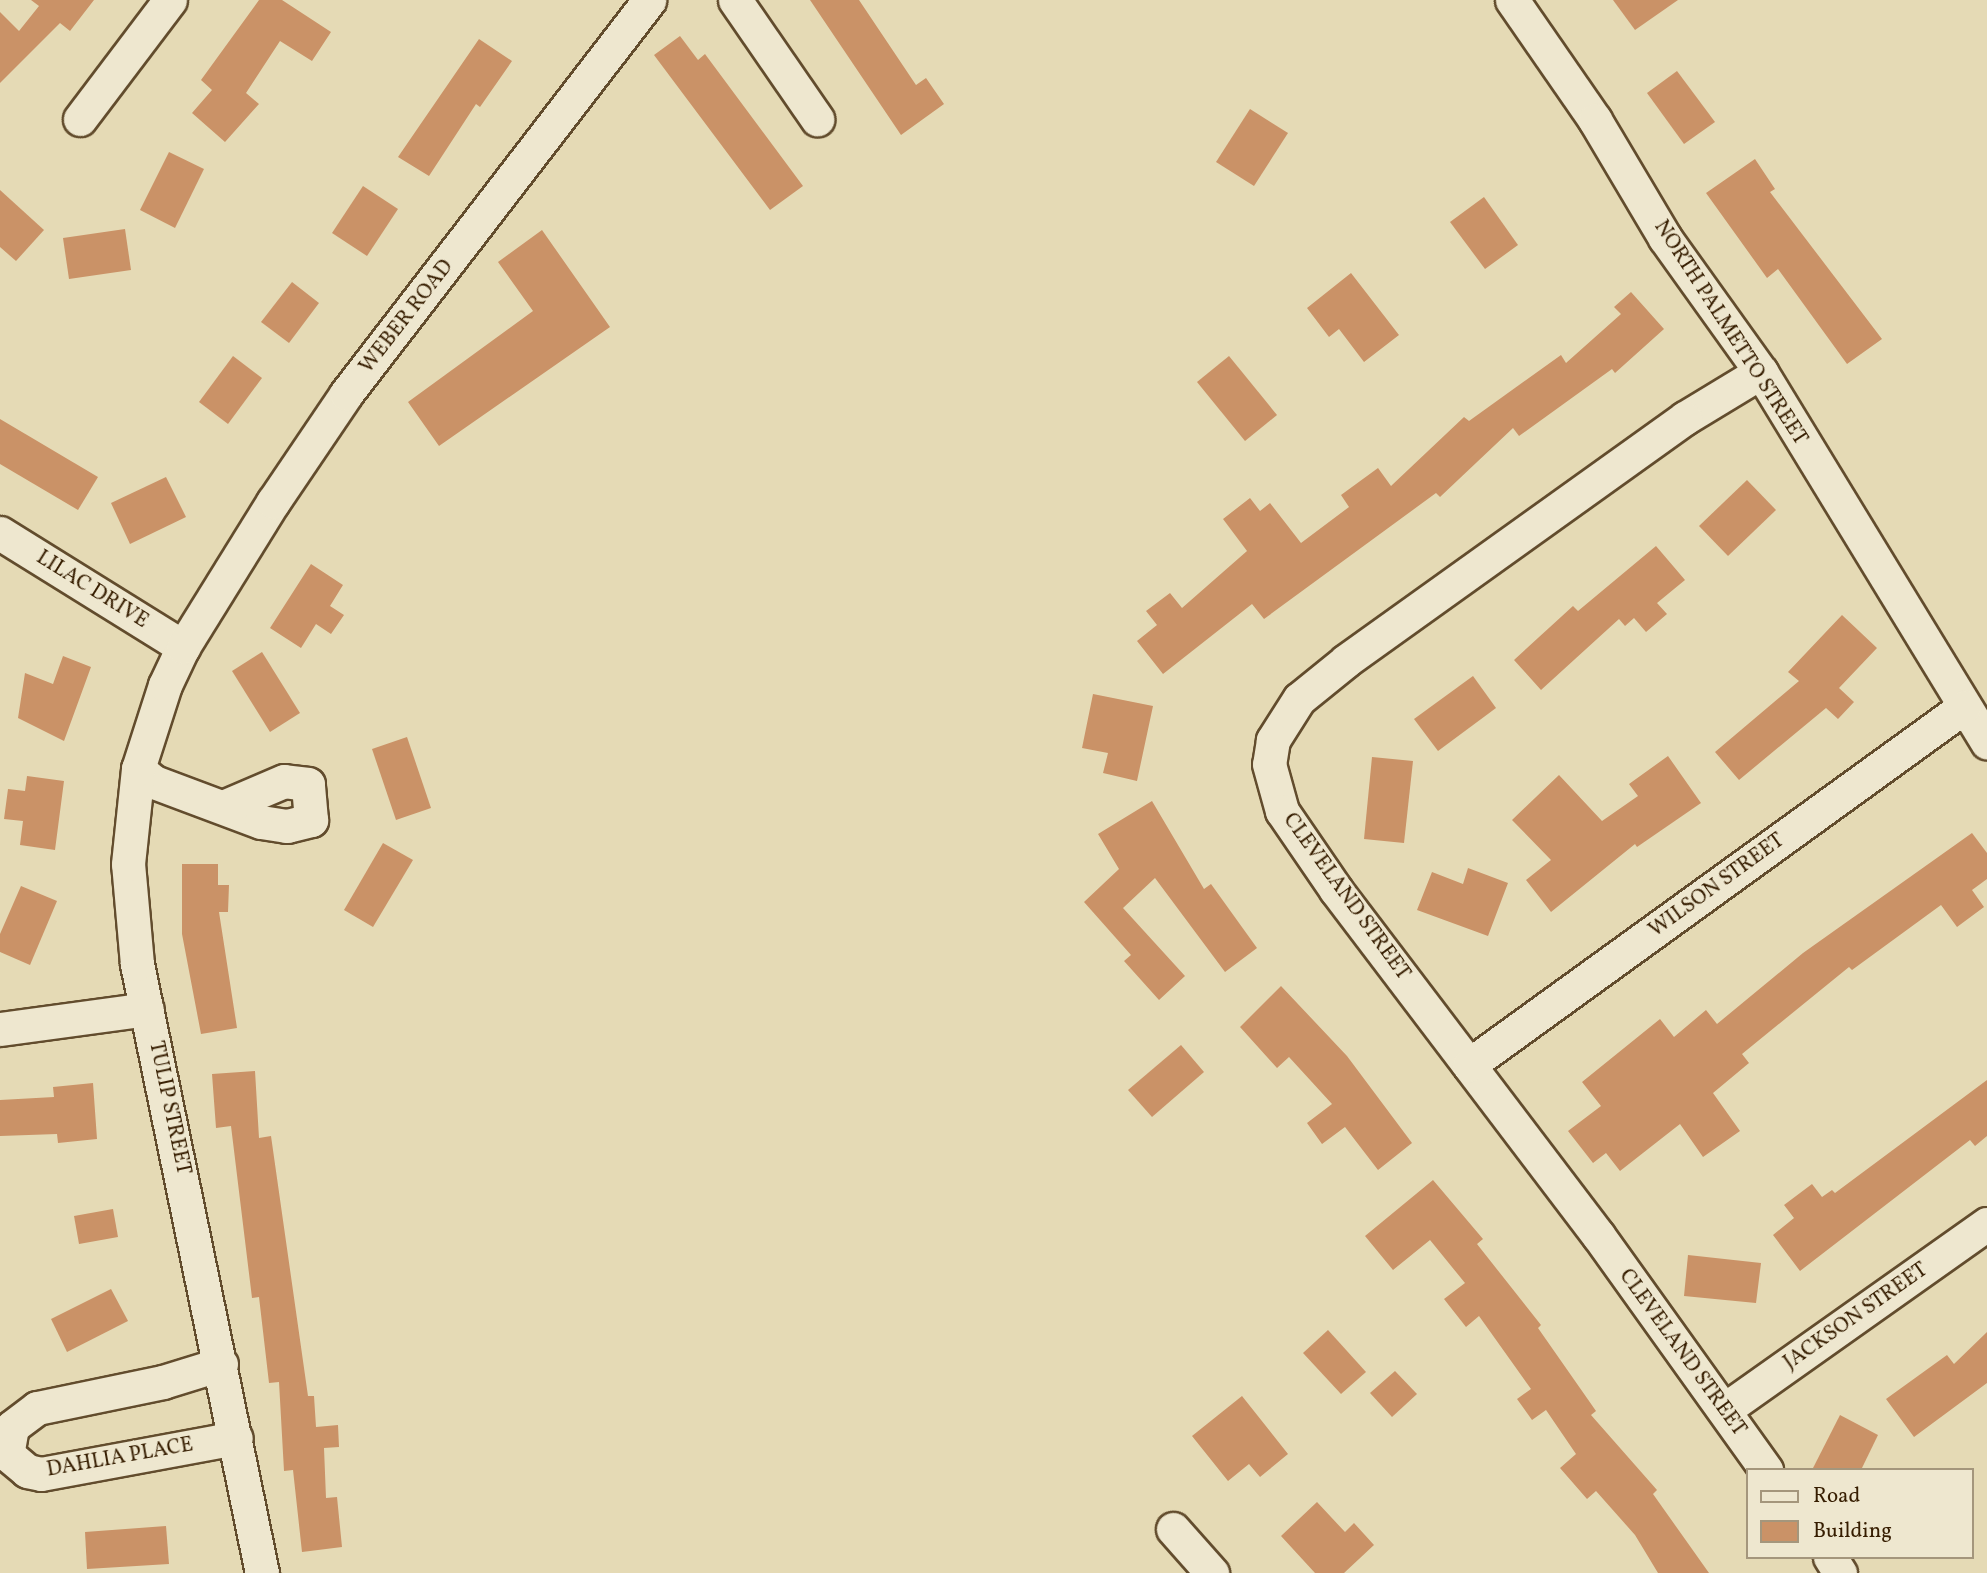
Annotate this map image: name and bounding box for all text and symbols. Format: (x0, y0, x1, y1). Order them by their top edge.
street label: NORTH PALMETTO STREET (1648, 216, 1812, 450)
street label: WEBER ROAD (355, 255, 459, 379)
street label: LILAC DRIVE (31, 546, 153, 634)
street label: CLEVELAND STREET (1277, 809, 1415, 985)
street label: WILSON STREET (1644, 829, 1790, 943)
street label: TULIP STREET (143, 1039, 195, 1177)
street label: JACKSON STREET (1779, 1258, 1933, 1376)
street label: CLEVELAND STREET (1613, 1265, 1751, 1441)
street label: DAHLIA PLACE (45, 1433, 195, 1483)
legend (1745, 1468, 1973, 1559)
text: Road (1813, 1482, 1860, 1511)
text: Building (1813, 1517, 1892, 1546)

